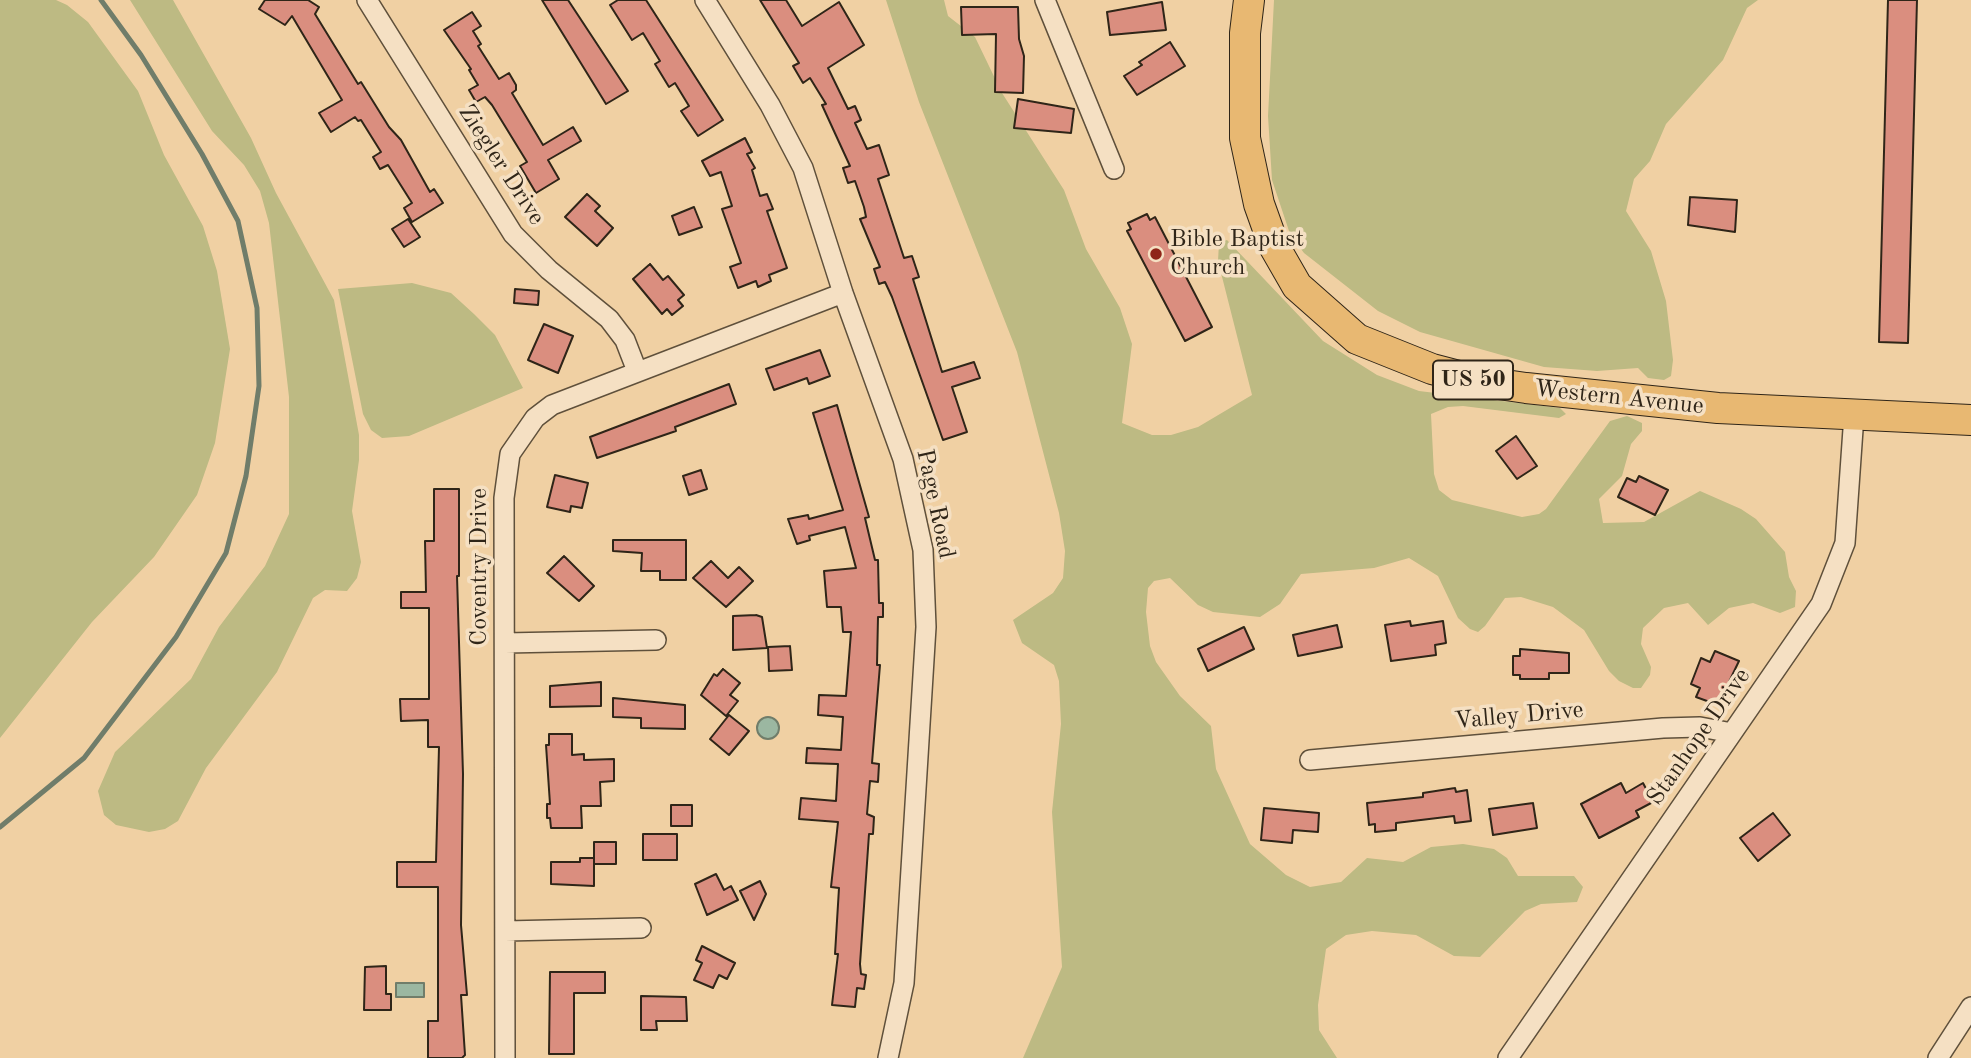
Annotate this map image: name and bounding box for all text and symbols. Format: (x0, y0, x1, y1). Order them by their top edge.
street label: Ziegler Drive (451, 99, 551, 231)
place label: Bible Baptist Church (1170, 226, 1304, 282)
marker: Bible Baptist Church (1148, 246, 1164, 262)
road number: US 50 (1433, 360, 1513, 400)
street label: Western Avenue (1533, 375, 1705, 421)
street label: Page Road (909, 447, 961, 561)
street label: Coventry Drive (466, 488, 494, 646)
street label: Stanhope Drive (1641, 663, 1757, 811)
street label: Valley Drive (1453, 696, 1585, 736)

